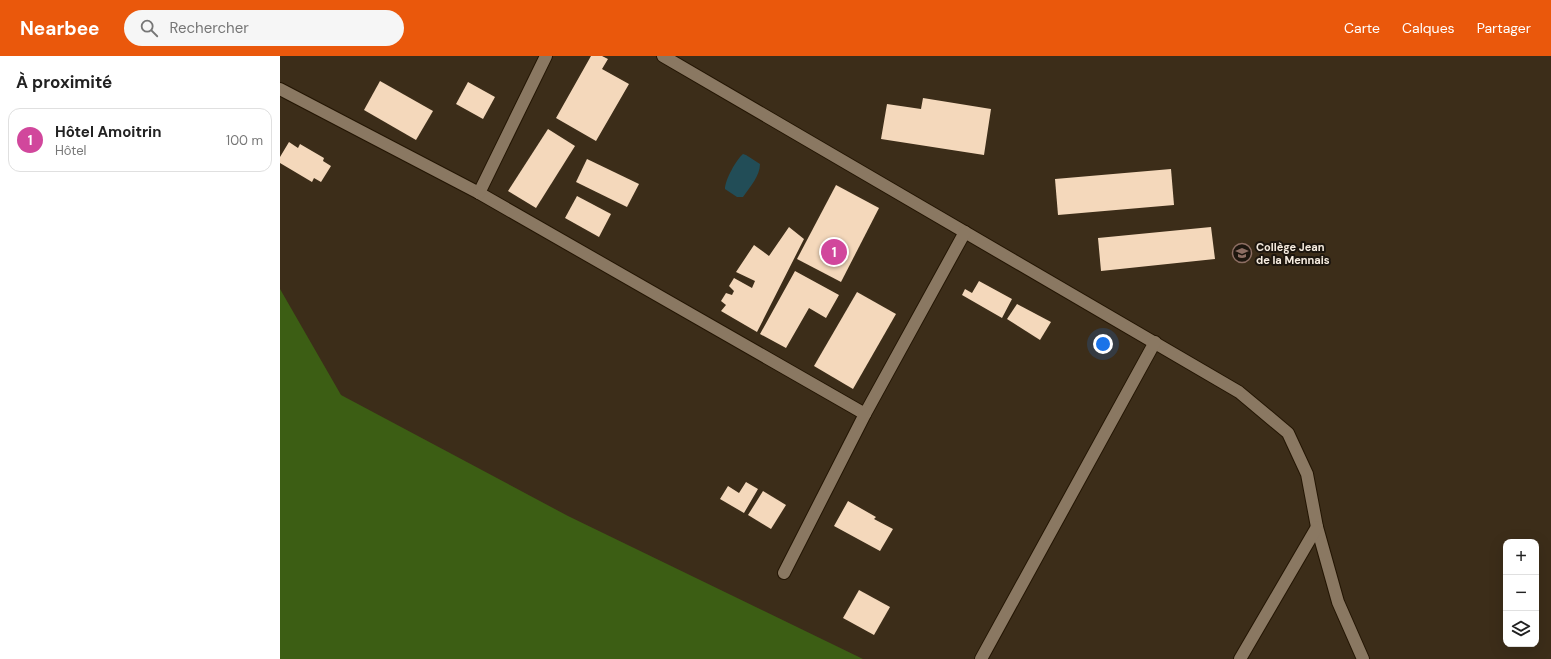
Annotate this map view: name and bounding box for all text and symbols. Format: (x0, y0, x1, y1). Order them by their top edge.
search box (124, 10, 404, 46)
text: Nearbee (20, 16, 100, 41)
icon: search (138, 17, 160, 39)
text: Rechercher (170, 18, 249, 38)
text: Carte (1344, 19, 1380, 37)
text: Calques (1402, 19, 1455, 37)
text: Partager (1477, 19, 1531, 37)
text: À proximité (16, 71, 112, 93)
text: Hôtel Amoitrin (55, 122, 161, 142)
text: 1 (28, 132, 32, 149)
text: 100 m (226, 132, 263, 149)
text: Hôtel (55, 142, 87, 159)
pin: 1 (821, 237, 847, 267)
place label: Collège Jean de la Mennais (1256, 240, 1330, 267)
school or university icon: Collège Jean de la Mennais (1231, 242, 1253, 264)
your location (1093, 334, 1113, 354)
map controls (1503, 539, 1539, 647)
button: + (1503, 539, 1539, 575)
button: − (1503, 575, 1539, 611)
button: layers (1503, 611, 1539, 647)

